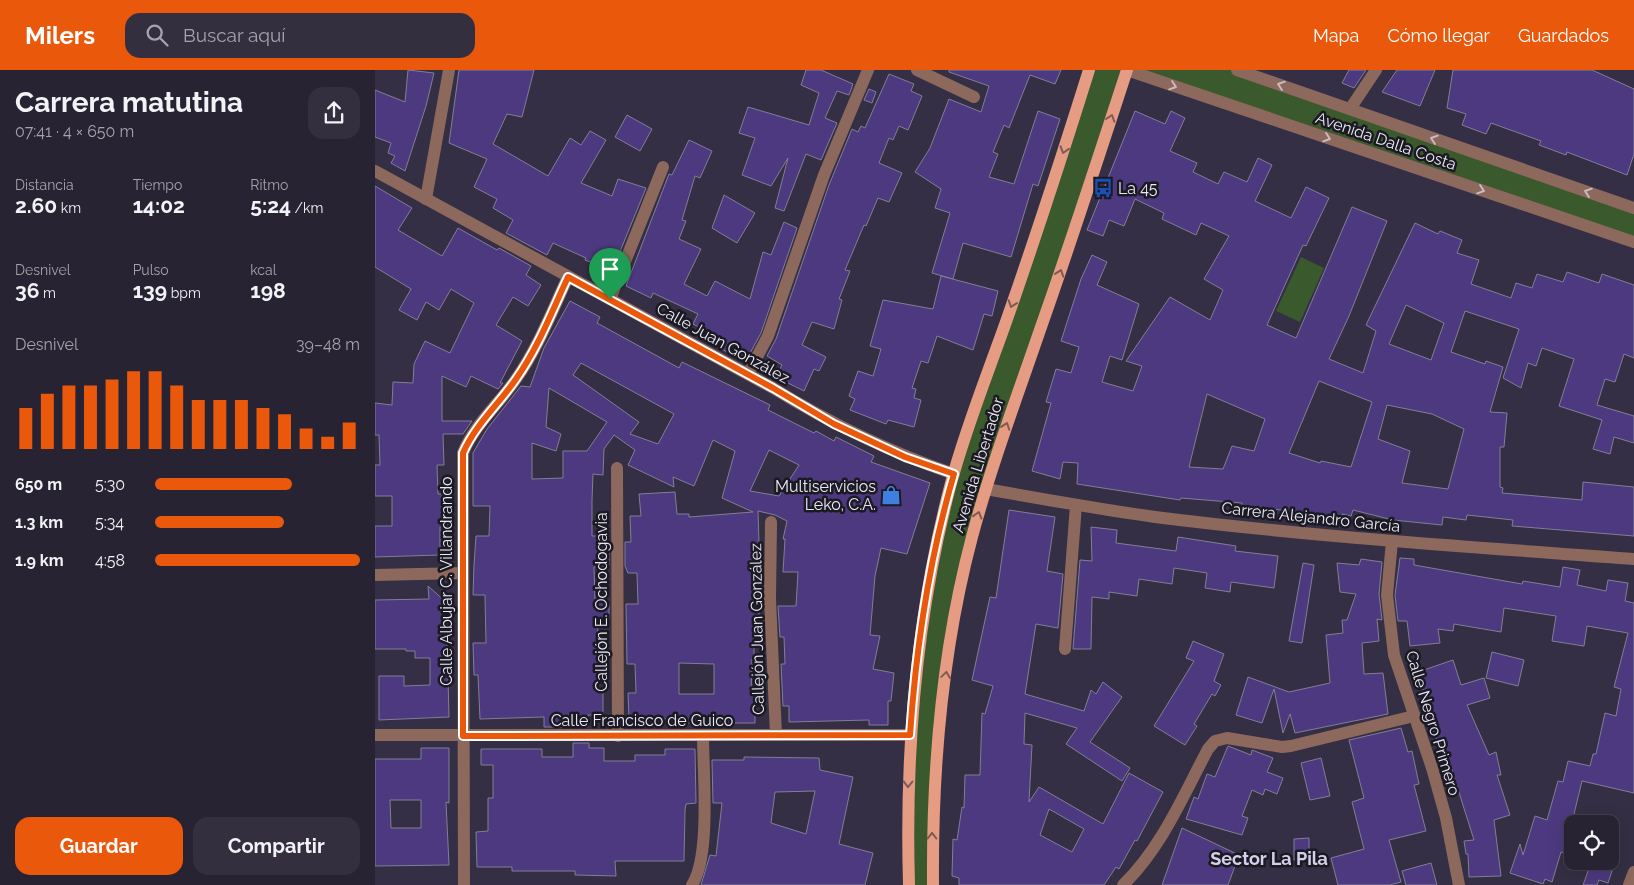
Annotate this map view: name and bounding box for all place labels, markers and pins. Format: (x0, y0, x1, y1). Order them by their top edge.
bus stop icon: La 45 (1092, 177, 1114, 199)
place label: La 45 (1118, 179, 1158, 198)
pin (589, 248, 631, 299)
place label: Multiservicios Leko, C.A. (775, 477, 876, 514)
shop icon: Multiservicios Leko, C.A. (880, 484, 902, 506)

